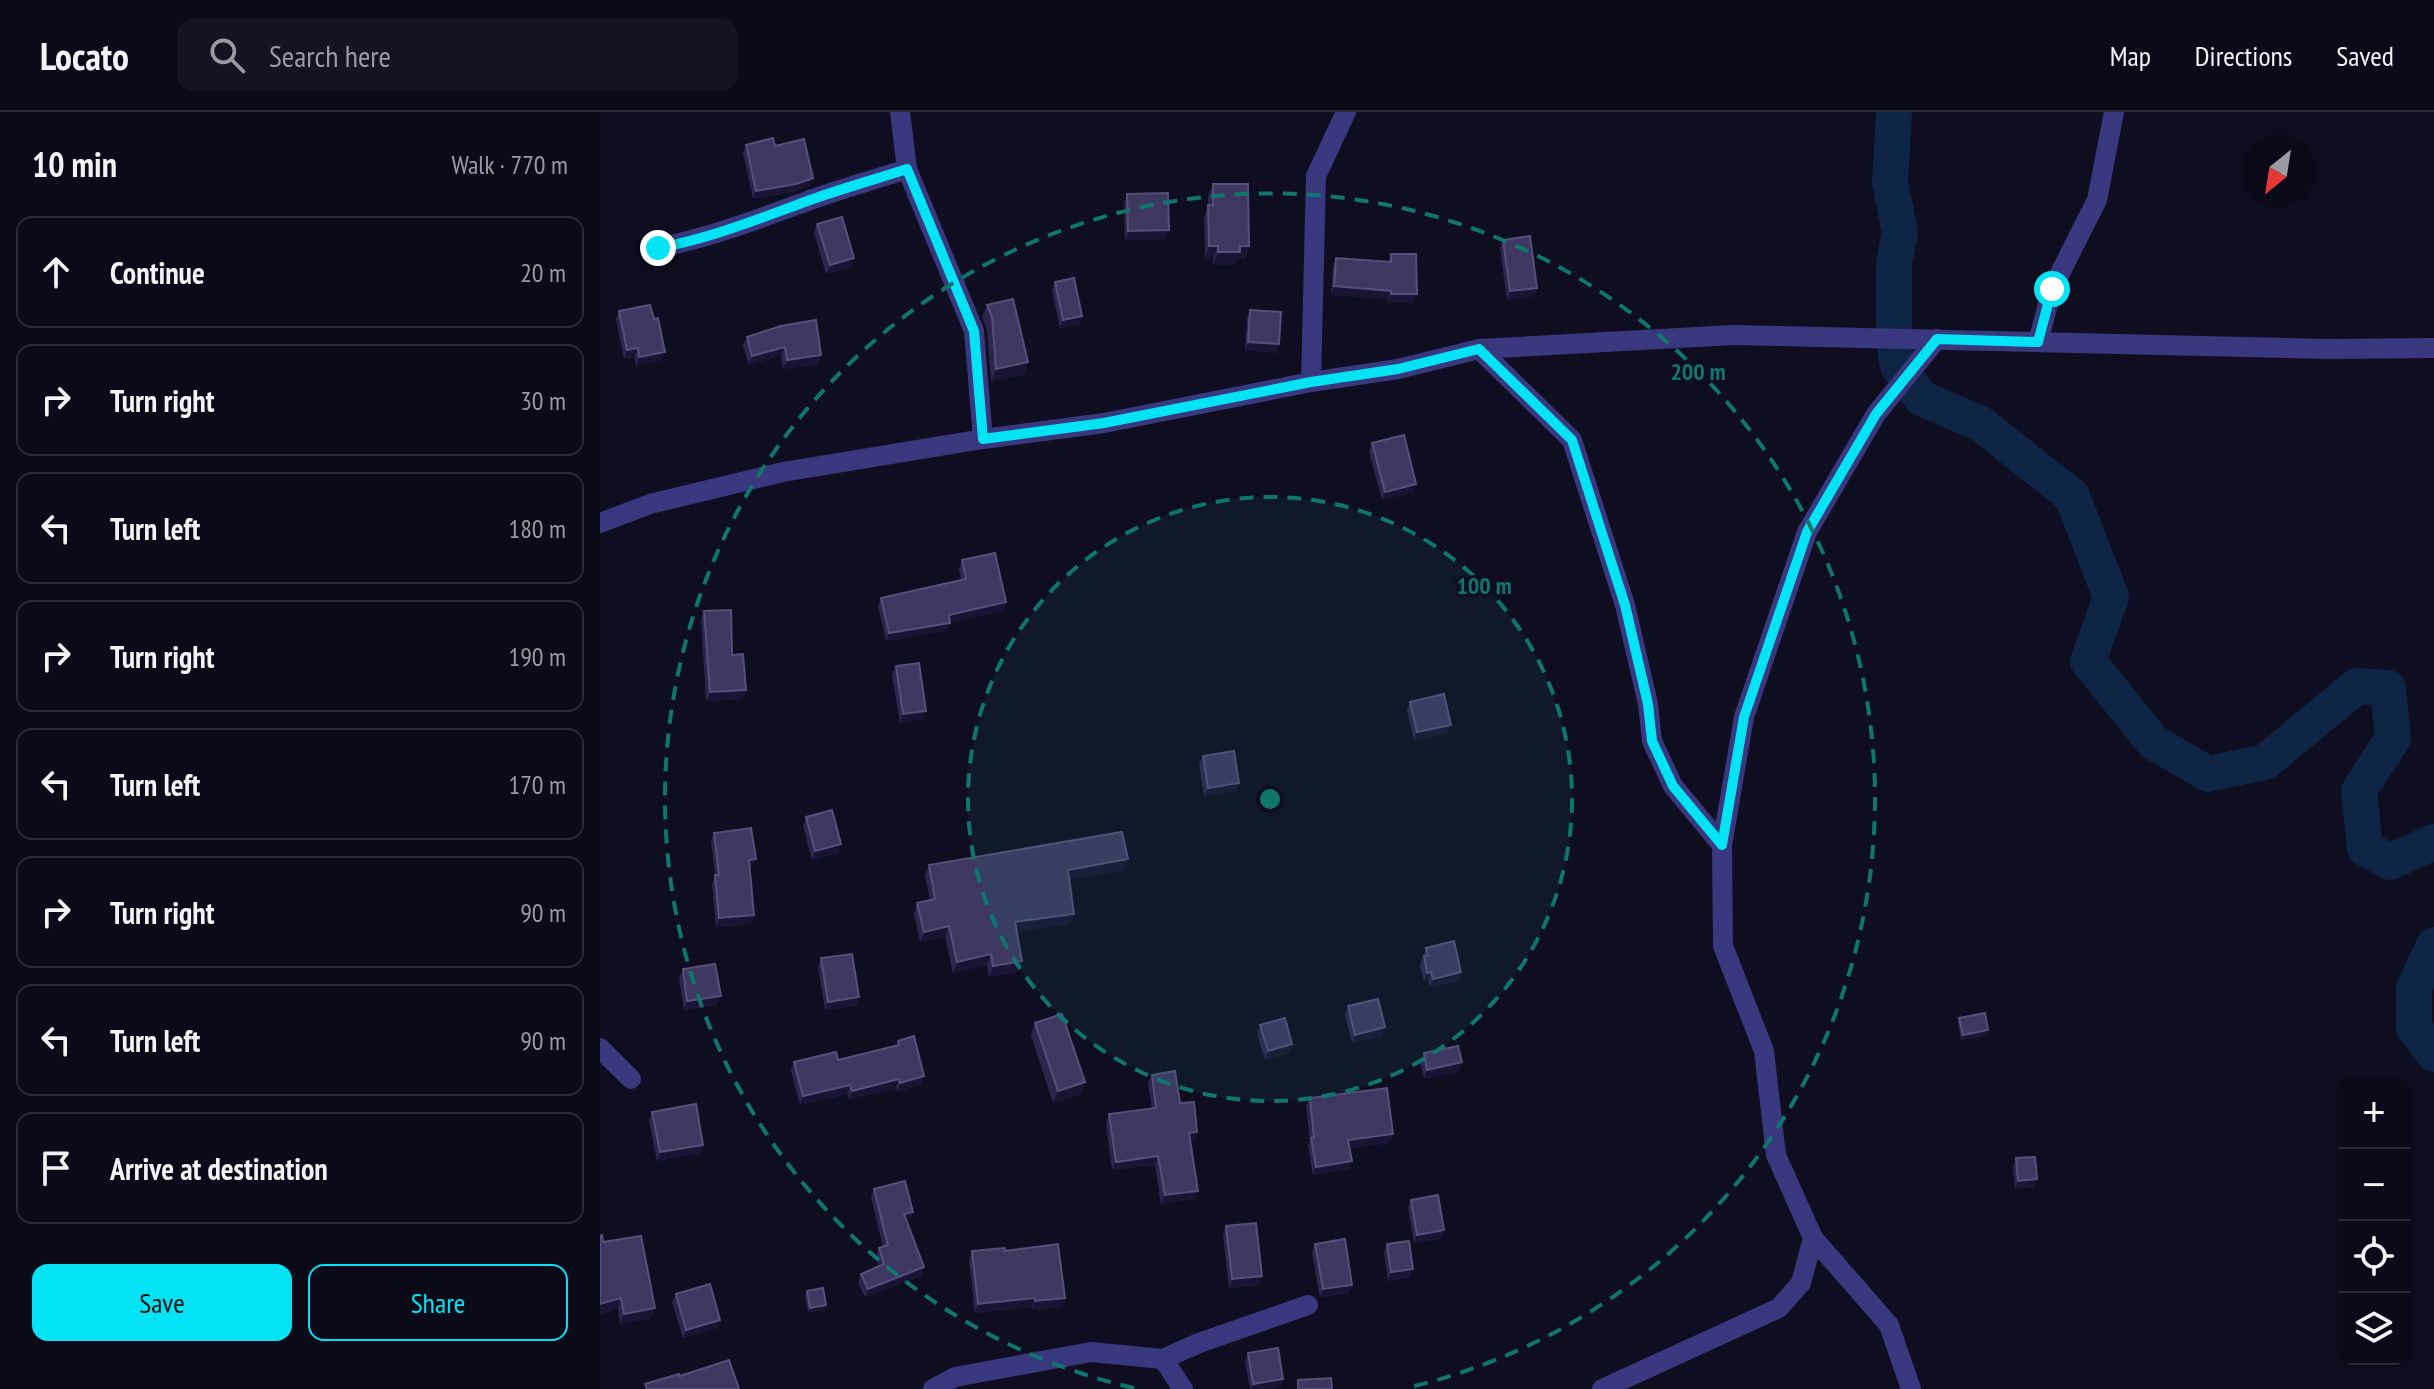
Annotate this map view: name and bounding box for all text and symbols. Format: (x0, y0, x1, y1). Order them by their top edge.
search box (177, 19, 737, 91)
text: Locato (40, 31, 129, 80)
icon: search (205, 33, 249, 77)
text: Search here (269, 36, 391, 75)
text: Map (2110, 37, 2151, 74)
text: Directions (2195, 37, 2292, 74)
text: Saved (2336, 37, 2394, 74)
north arrow (2242, 136, 2314, 208)
text: 10 min (32, 142, 117, 186)
text: Walk · 770 m (451, 148, 568, 181)
route end (640, 230, 676, 266)
icon: ahead (34, 250, 78, 294)
text: Continue (110, 253, 205, 292)
text: 20 m (520, 256, 566, 289)
route start (2034, 271, 2070, 307)
text: 200 m (1670, 356, 1726, 387)
icon: right (34, 378, 78, 422)
text: Turn right (110, 381, 214, 420)
text: 30 m (520, 384, 566, 417)
icon: left (34, 506, 78, 550)
text: Turn left (110, 509, 200, 548)
text: 180 m (508, 512, 566, 545)
text: 100 m (1456, 570, 1512, 601)
icon: right (34, 634, 78, 678)
text: Turn right (110, 637, 214, 676)
text: 190 m (508, 640, 566, 673)
icon: left (34, 762, 78, 806)
text: Turn left (110, 765, 200, 804)
text: 170 m (508, 768, 566, 801)
centre of rings (1256, 785, 1284, 813)
icon: right (34, 890, 78, 934)
text: Turn right (110, 893, 214, 932)
text: 90 m (520, 896, 566, 929)
icon: left (34, 1018, 78, 1062)
text: Turn left (110, 1021, 200, 1060)
text: 90 m (520, 1024, 566, 1057)
map controls (2338, 1077, 2410, 1365)
button: + (2338, 1077, 2410, 1149)
icon: arrive (34, 1146, 78, 1190)
text: Arrive at destination (110, 1149, 328, 1188)
button: − (2338, 1149, 2410, 1221)
button: locate (2338, 1221, 2410, 1293)
button: Save (32, 1264, 292, 1341)
button: Share (308, 1264, 568, 1341)
button: layers (2338, 1293, 2410, 1365)

